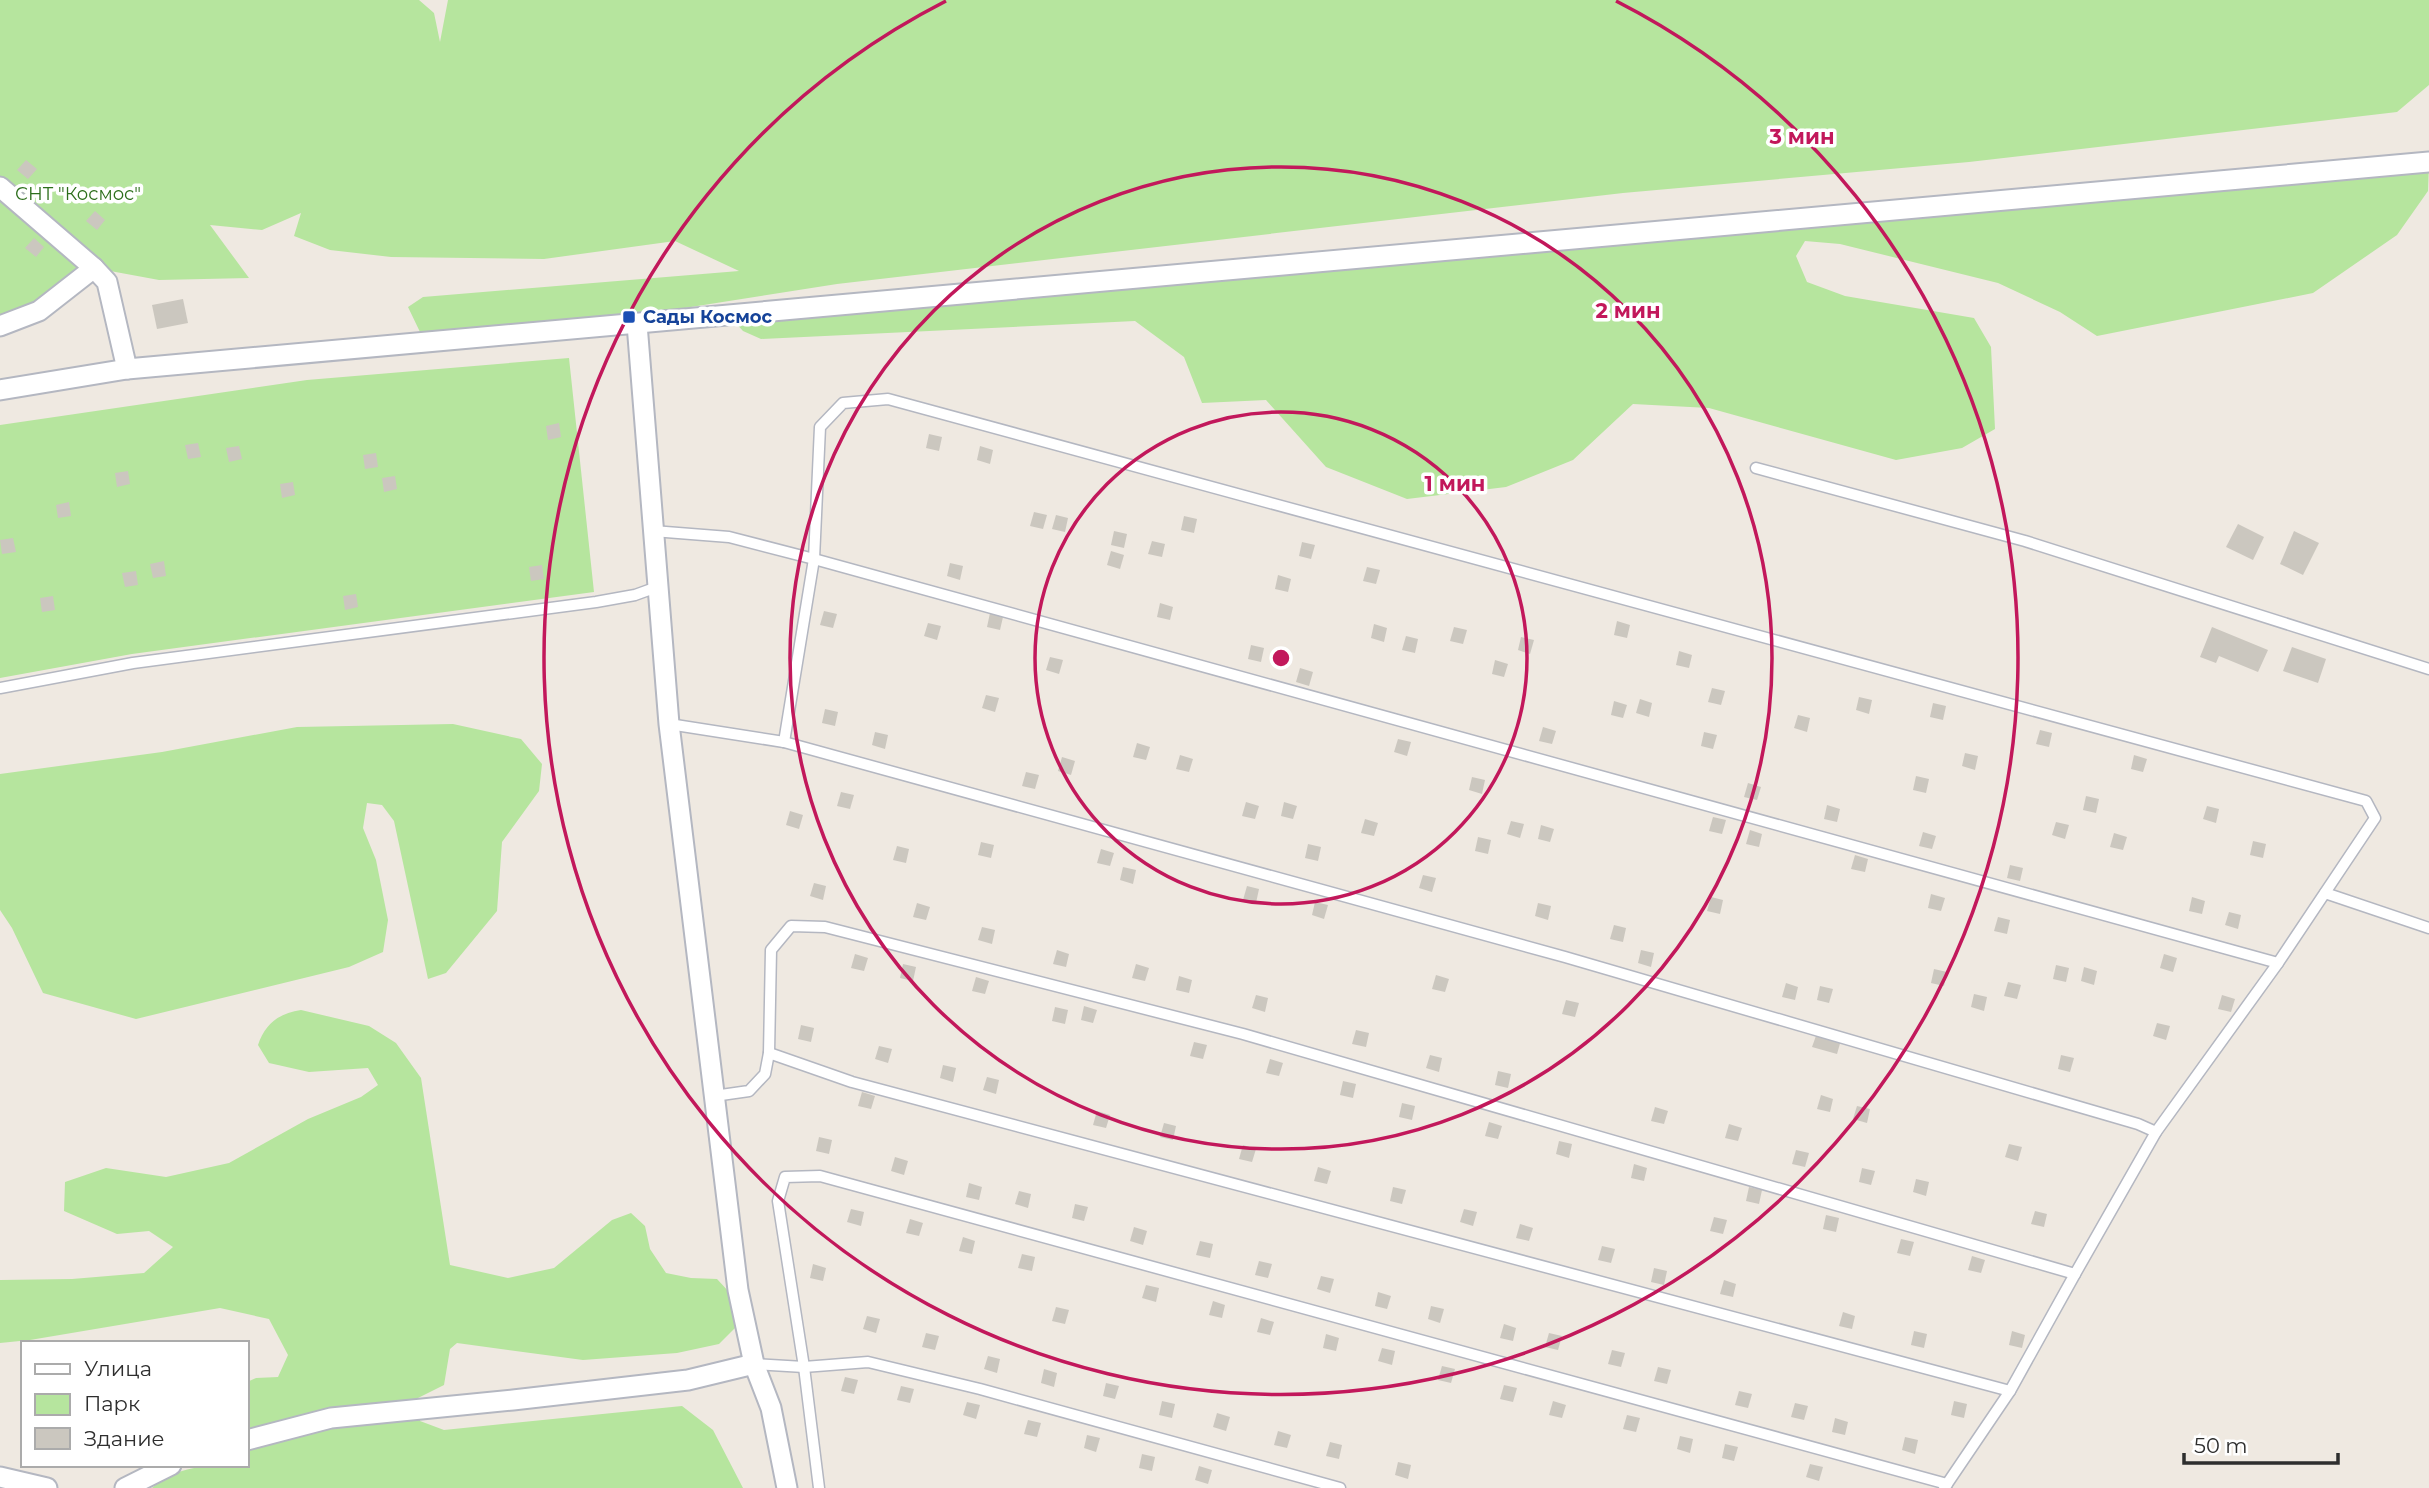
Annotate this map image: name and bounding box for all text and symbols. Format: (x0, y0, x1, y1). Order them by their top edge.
text: 3 мин (1769, 124, 1834, 149)
park label: СНТ "Космос" (15, 183, 141, 205)
text: 2 мин (1596, 298, 1660, 323)
place label: Сады Космос (643, 306, 773, 328)
marker: Сады Космос (621, 309, 637, 325)
text: 1 мин (1425, 471, 1485, 496)
centre of rings (1269, 646, 1293, 670)
legend (21, 1341, 248, 1467)
text: Улица (84, 1356, 152, 1381)
text: Парк (84, 1391, 140, 1416)
scale bar (2184, 1422, 2338, 1466)
text: Здание (84, 1426, 165, 1451)
text: 50 m (2194, 1433, 2248, 1458)

